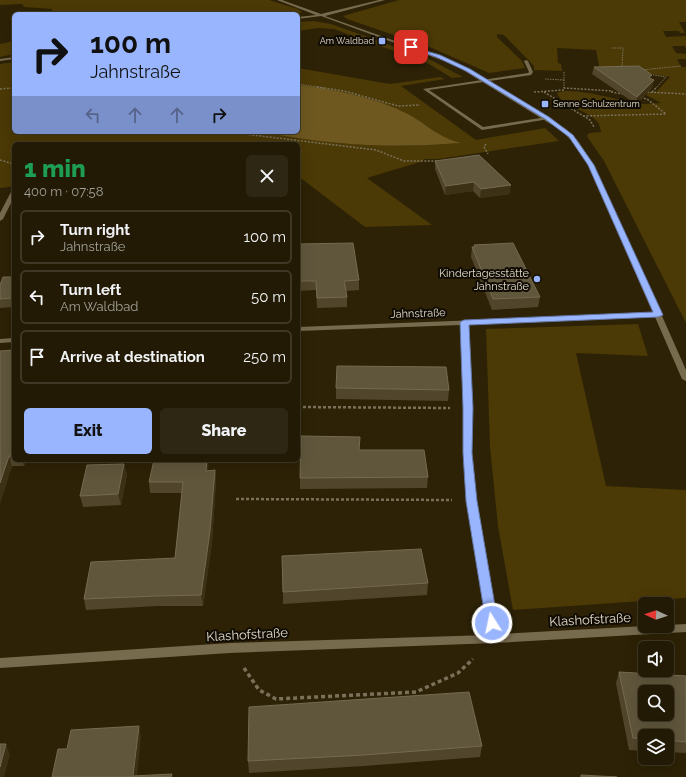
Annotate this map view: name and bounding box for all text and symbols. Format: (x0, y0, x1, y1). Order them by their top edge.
text: 100 m (90, 27, 171, 60)
icon: right (24, 28, 76, 80)
pin (394, 30, 428, 64)
place label: Am Waldbad (320, 36, 374, 46)
marker: Am Waldbad (377, 36, 387, 46)
icon: arrive (400, 36, 422, 58)
text: Jahnstraße (90, 61, 181, 82)
marker: Senne Schulzentrum (540, 99, 550, 109)
place label: Senne Schulzentrum (553, 99, 640, 109)
icon: left (82, 104, 104, 126)
icon: ahead (124, 104, 146, 126)
icon: ahead (166, 104, 188, 126)
icon: right (208, 104, 230, 126)
text: 1 min (24, 154, 86, 183)
button: close (246, 155, 288, 197)
text: 400 m · 07:58 (24, 184, 103, 199)
text: Turn right (60, 221, 130, 239)
icon: right (26, 226, 48, 248)
text: 100 m (244, 228, 286, 246)
text: Jahnstraße (60, 239, 125, 254)
place label: Kindertagesstätte Jahnstraße (439, 267, 530, 293)
marker: Kindertagesstätte Jahnstraße (532, 274, 542, 284)
text: Turn left (60, 281, 121, 299)
icon: left (26, 286, 48, 308)
text: 50 m (251, 288, 286, 306)
text: Am Waldbad (60, 299, 138, 314)
street label: Jahnstraße (390, 306, 446, 321)
icon: arrive (26, 346, 48, 368)
text: Arrive at destination (60, 348, 205, 366)
text: 250 m (243, 348, 286, 366)
button: Exit (24, 408, 152, 454)
button: Share (160, 408, 288, 454)
north arrow (638, 597, 674, 633)
map controls (638, 597, 674, 765)
position arrow (471, 602, 513, 644)
street label: Klashofstraße (549, 610, 632, 629)
street label: Klashofstraße (206, 625, 289, 644)
button: sound (638, 641, 674, 677)
button: search (638, 685, 674, 721)
button: layers (638, 729, 674, 765)

